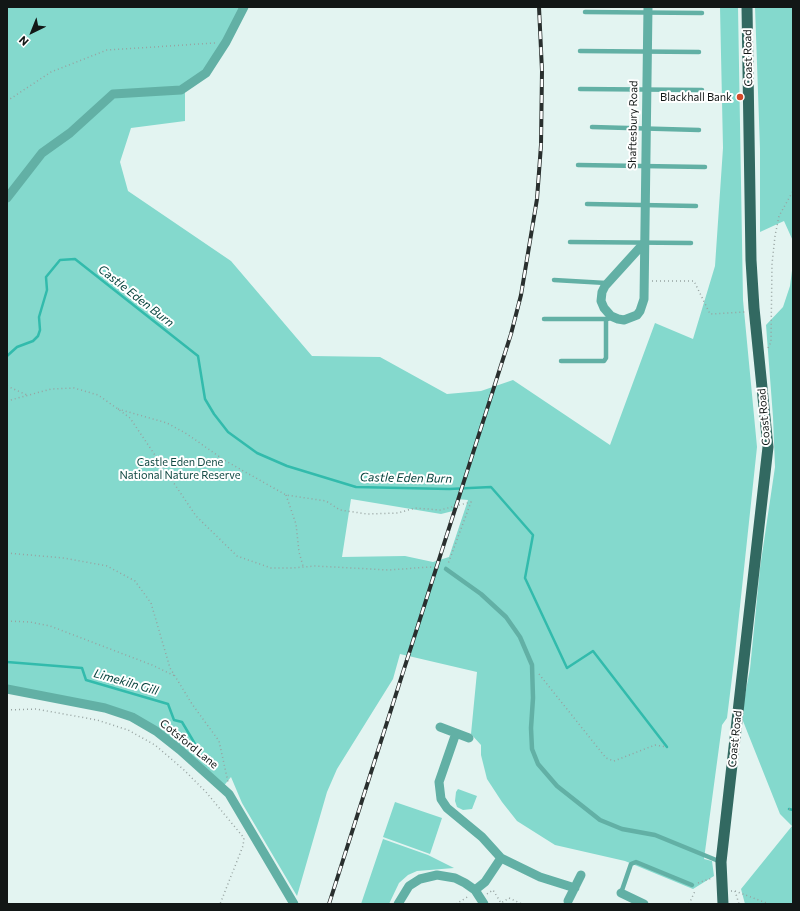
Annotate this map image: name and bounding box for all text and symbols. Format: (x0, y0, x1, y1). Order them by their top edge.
north arrow (12, 12, 52, 52)
street label: Coast Road (741, 29, 755, 87)
text: N (16, 34, 31, 49)
street label: Shaftesbury Road (626, 81, 640, 169)
place label: Blackhall Bank (660, 90, 732, 104)
marker: Blackhall Bank (735, 92, 745, 102)
water label: Castle Eden Burn (95, 262, 177, 330)
street label: Coast Road (755, 388, 773, 446)
park label: Castle Eden Dene National Nature Reserve (120, 455, 240, 481)
water label: Castle Eden Burn (360, 470, 452, 486)
water label: Limekiln Gill (92, 666, 160, 698)
street label: Coast Road (725, 710, 745, 768)
street label: Cotsford Lane (157, 717, 221, 771)

